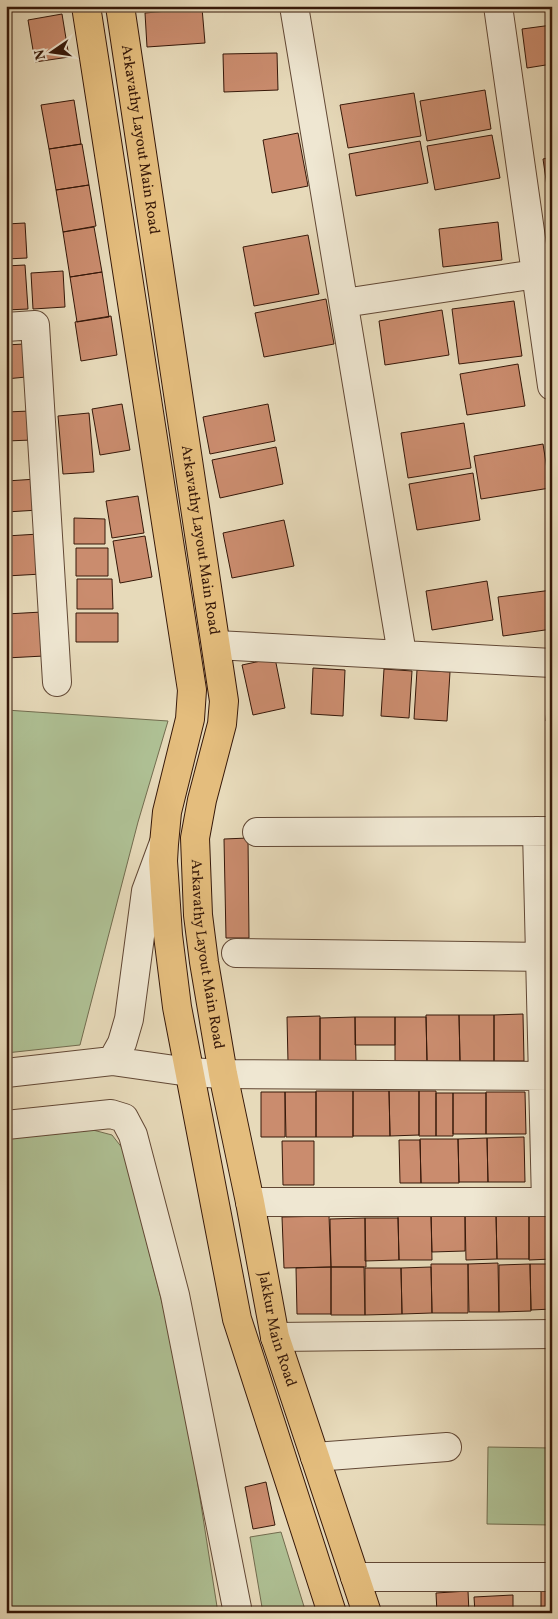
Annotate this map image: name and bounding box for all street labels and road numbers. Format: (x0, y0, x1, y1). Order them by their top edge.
street label: Arkavathy Layout Main Road (115, 43, 165, 236)
street label: Arkavathy Layout Main Road (175, 444, 224, 636)
street label: Arkavathy Layout Main Road (185, 859, 229, 1051)
street label: Jakkur Main Road (253, 1270, 301, 1390)

